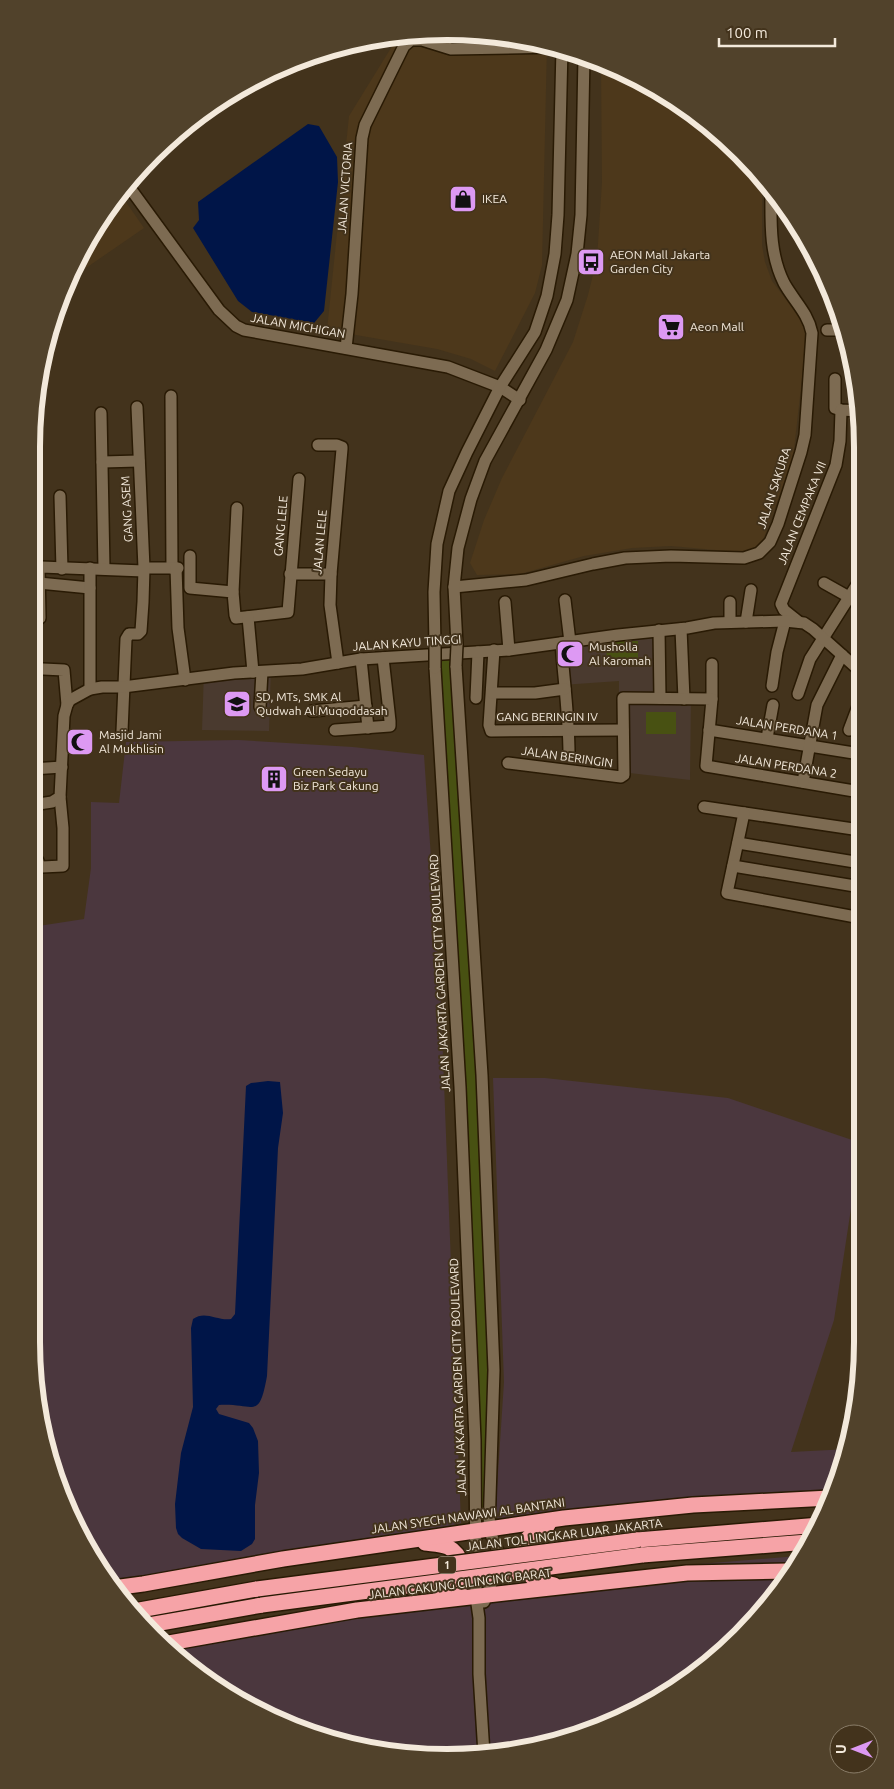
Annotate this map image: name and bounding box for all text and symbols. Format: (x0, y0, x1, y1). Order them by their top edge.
scale bar (719, 15, 835, 47)
text: 100 m (726, 24, 768, 41)
street label: JALAN VICTORIA (335, 142, 354, 234)
shop icon: IKEA (448, 184, 478, 214)
place label: IKEA (482, 192, 507, 205)
bus stop icon: AEON Mall Jakarta Garden City (576, 247, 606, 277)
place label: AEON Mall Jakarta Garden City (610, 248, 710, 275)
street label: JALAN MICHIGAN (250, 311, 346, 340)
supermarket icon: Aeon Mall (656, 312, 686, 342)
place label: Aeon Mall (690, 320, 744, 333)
street label: JALAN SAKURA (754, 445, 793, 530)
street label: JALAN CEMPAKA VII (775, 459, 828, 566)
street label: GANG ASEM (118, 475, 135, 543)
street label: GANG LELE (271, 495, 290, 557)
street label: JALAN LELE (310, 509, 329, 575)
street label: JALAN KAYU TINGGI (352, 632, 462, 653)
mosque icon: Musholla Al Karomah (555, 639, 585, 669)
place label: Musholla Al Karomah (589, 640, 651, 667)
school or university icon: SD, MTs, SMK Al Qudwah Al Muqoddasah (222, 689, 252, 719)
place label: SD, MTs, SMK Al Qudwah Al Muqoddasah (256, 690, 388, 717)
street label: GANG BERINGIN IV (496, 710, 598, 723)
street label: JALAN PERDANA 1 (735, 713, 839, 742)
mosque icon: Masjid Jami Al Mukhlisin (65, 727, 95, 757)
place label: Masjid Jami Al Mukhlisin (99, 728, 164, 755)
street label: JALAN BERINGIN (520, 744, 614, 769)
street label: JALAN PERDANA 2 (734, 751, 838, 780)
building icon: Green Sedayu Biz Park Cakung (259, 764, 289, 794)
place label: Green Sedayu Biz Park Cakung (293, 765, 379, 792)
street label: JALAN JAKARTA GARDEN CITY BOULEVARD (427, 854, 452, 1092)
street label: JALAN JAKARTA GARDEN CITY BOULEVARD (447, 1258, 468, 1496)
street label: JALAN SYECH NAWAWI AL BANTANI (370, 1495, 566, 1536)
street label: JALAN TOL LINGKAR LUAR JAKARTA (465, 1516, 663, 1553)
road number: 1 (438, 1556, 456, 1574)
street label: JALAN CAKUNG CILINCING BARAT (368, 1566, 553, 1601)
north arrow (829, 1724, 879, 1774)
text: U (833, 1744, 849, 1754)

